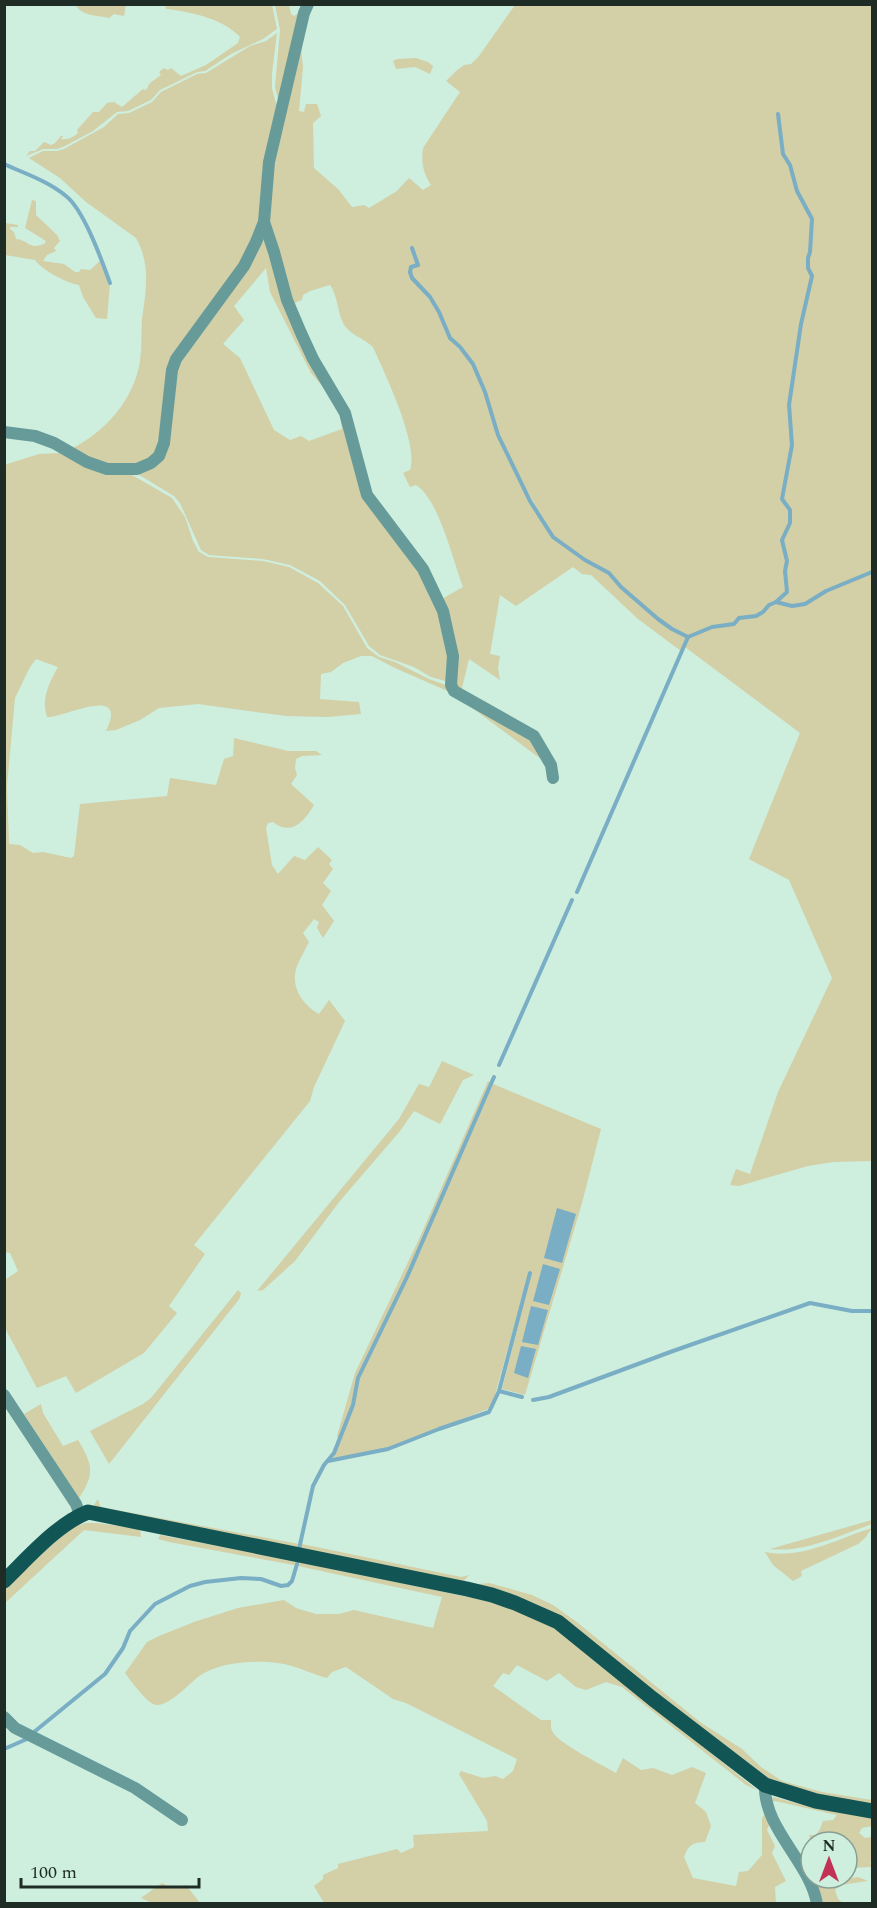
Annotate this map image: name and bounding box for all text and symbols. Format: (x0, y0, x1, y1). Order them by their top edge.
north arrow (799, 1830, 859, 1890)
text: N (822, 1834, 836, 1858)
scale bar (21, 1851, 200, 1889)
text: 100 m (30, 1859, 77, 1886)

